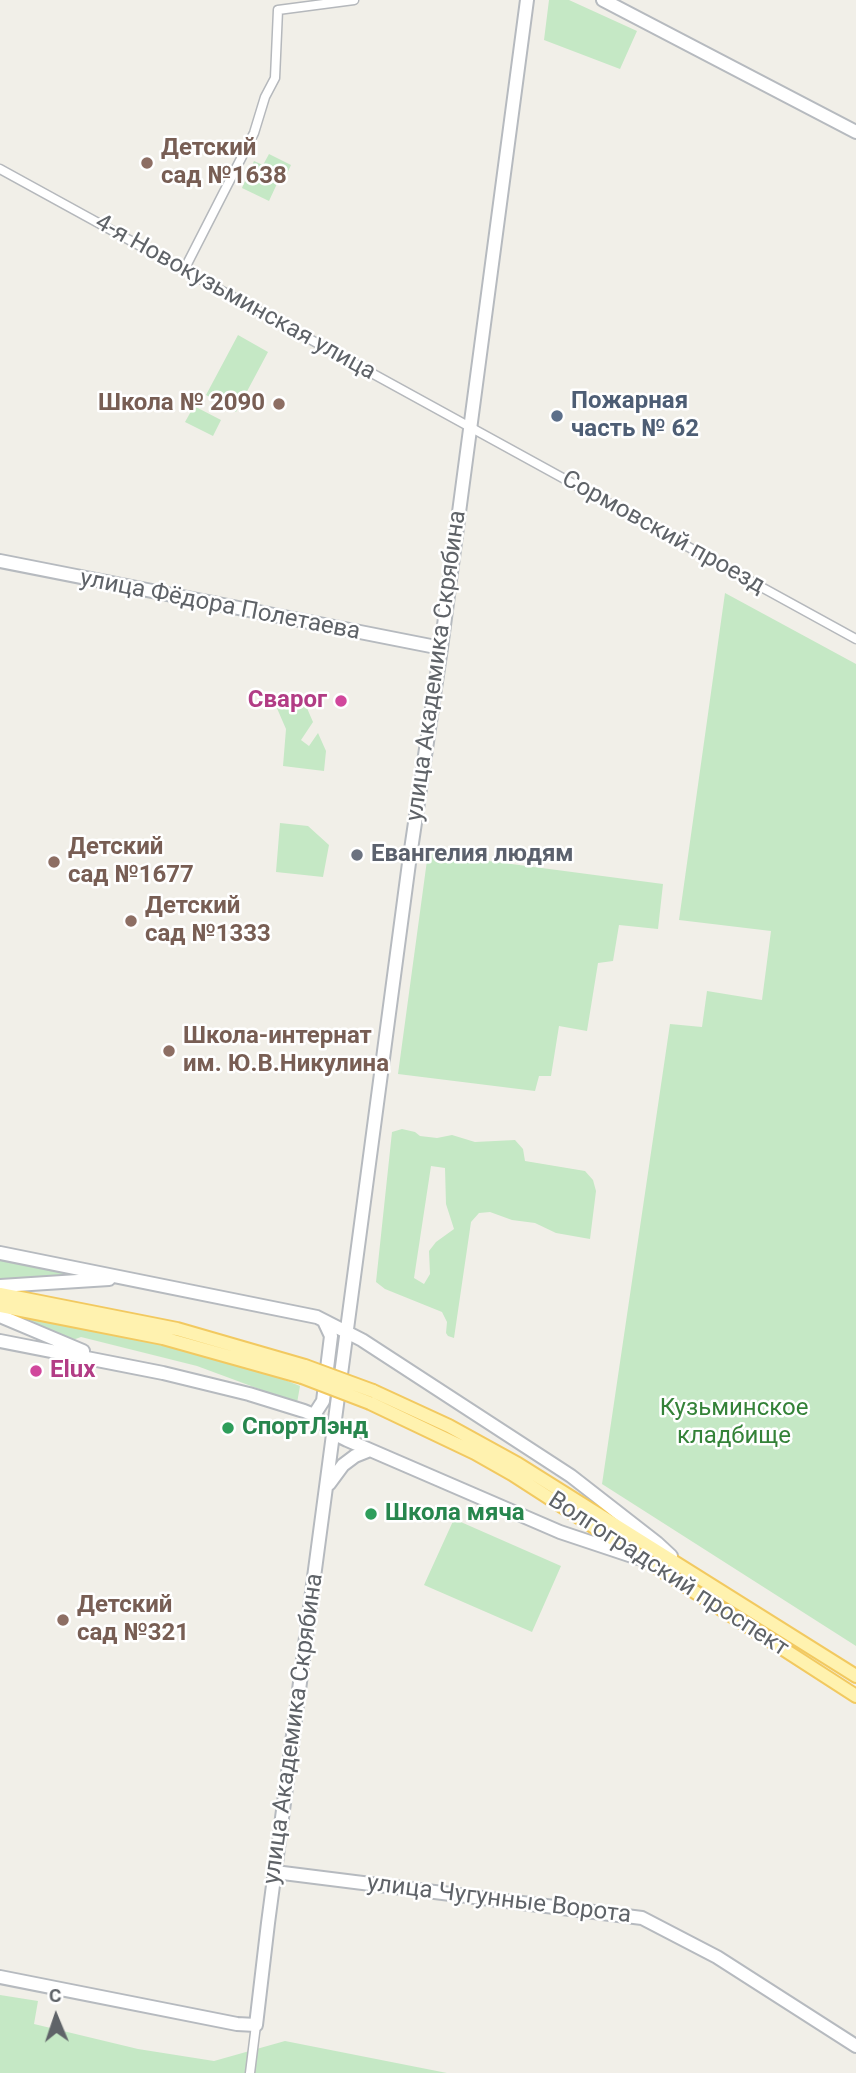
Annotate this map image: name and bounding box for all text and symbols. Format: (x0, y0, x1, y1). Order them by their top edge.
place label: Детский сад №1638 (161, 135, 287, 191)
marker: Детский сад №1638 (139, 155, 155, 171)
street label: 4-я Новокузьминская улица (90, 209, 380, 387)
place label: Пожарная часть № 62 (571, 388, 699, 444)
place label: Школа № 2090 (98, 390, 265, 418)
marker: Школа № 2090 (271, 396, 287, 412)
marker: Пожарная часть № 62 (549, 408, 565, 424)
street label: Сормовский проезд (556, 465, 770, 601)
street label: улица Академика Скрябина (401, 509, 473, 823)
street label: улица Фёдора Полетаева (77, 565, 363, 647)
place label: Сварог (248, 687, 327, 715)
marker: Сварог (333, 693, 349, 709)
place label: Детский сад №1677 (68, 834, 194, 890)
place label: Евангелия людям (371, 841, 574, 869)
marker: Евангелия людям (349, 847, 365, 863)
marker: Детский сад №1677 (46, 854, 62, 870)
place label: Детский сад №1333 (145, 893, 271, 949)
marker: Детский сад №1333 (123, 913, 139, 929)
place label: Школа-интернат им. Ю.В.Никулина (183, 1023, 389, 1079)
marker: Школа-интернат им. Ю.В.Никулина (161, 1043, 177, 1059)
place label: Elux (50, 1357, 96, 1385)
marker: Elux (28, 1363, 44, 1379)
park label: Кузьминское кладбище (660, 1395, 808, 1451)
place label: СпортЛэнд (242, 1414, 368, 1442)
marker: СпортЛэнд (220, 1420, 236, 1436)
street label: Волгоградский проспект (542, 1486, 794, 1664)
place label: Школа мяча (385, 1500, 525, 1528)
marker: Школа мяча (363, 1506, 379, 1522)
street label: улица Академика Скрябина (258, 1572, 330, 1886)
place label: Детский сад №321 (77, 1592, 189, 1648)
marker: Детский сад №321 (55, 1612, 71, 1628)
street label: улица Чугунные Ворота (365, 1869, 633, 1931)
north arrow (21, 1982, 91, 2052)
text: С (49, 1984, 62, 2007)

